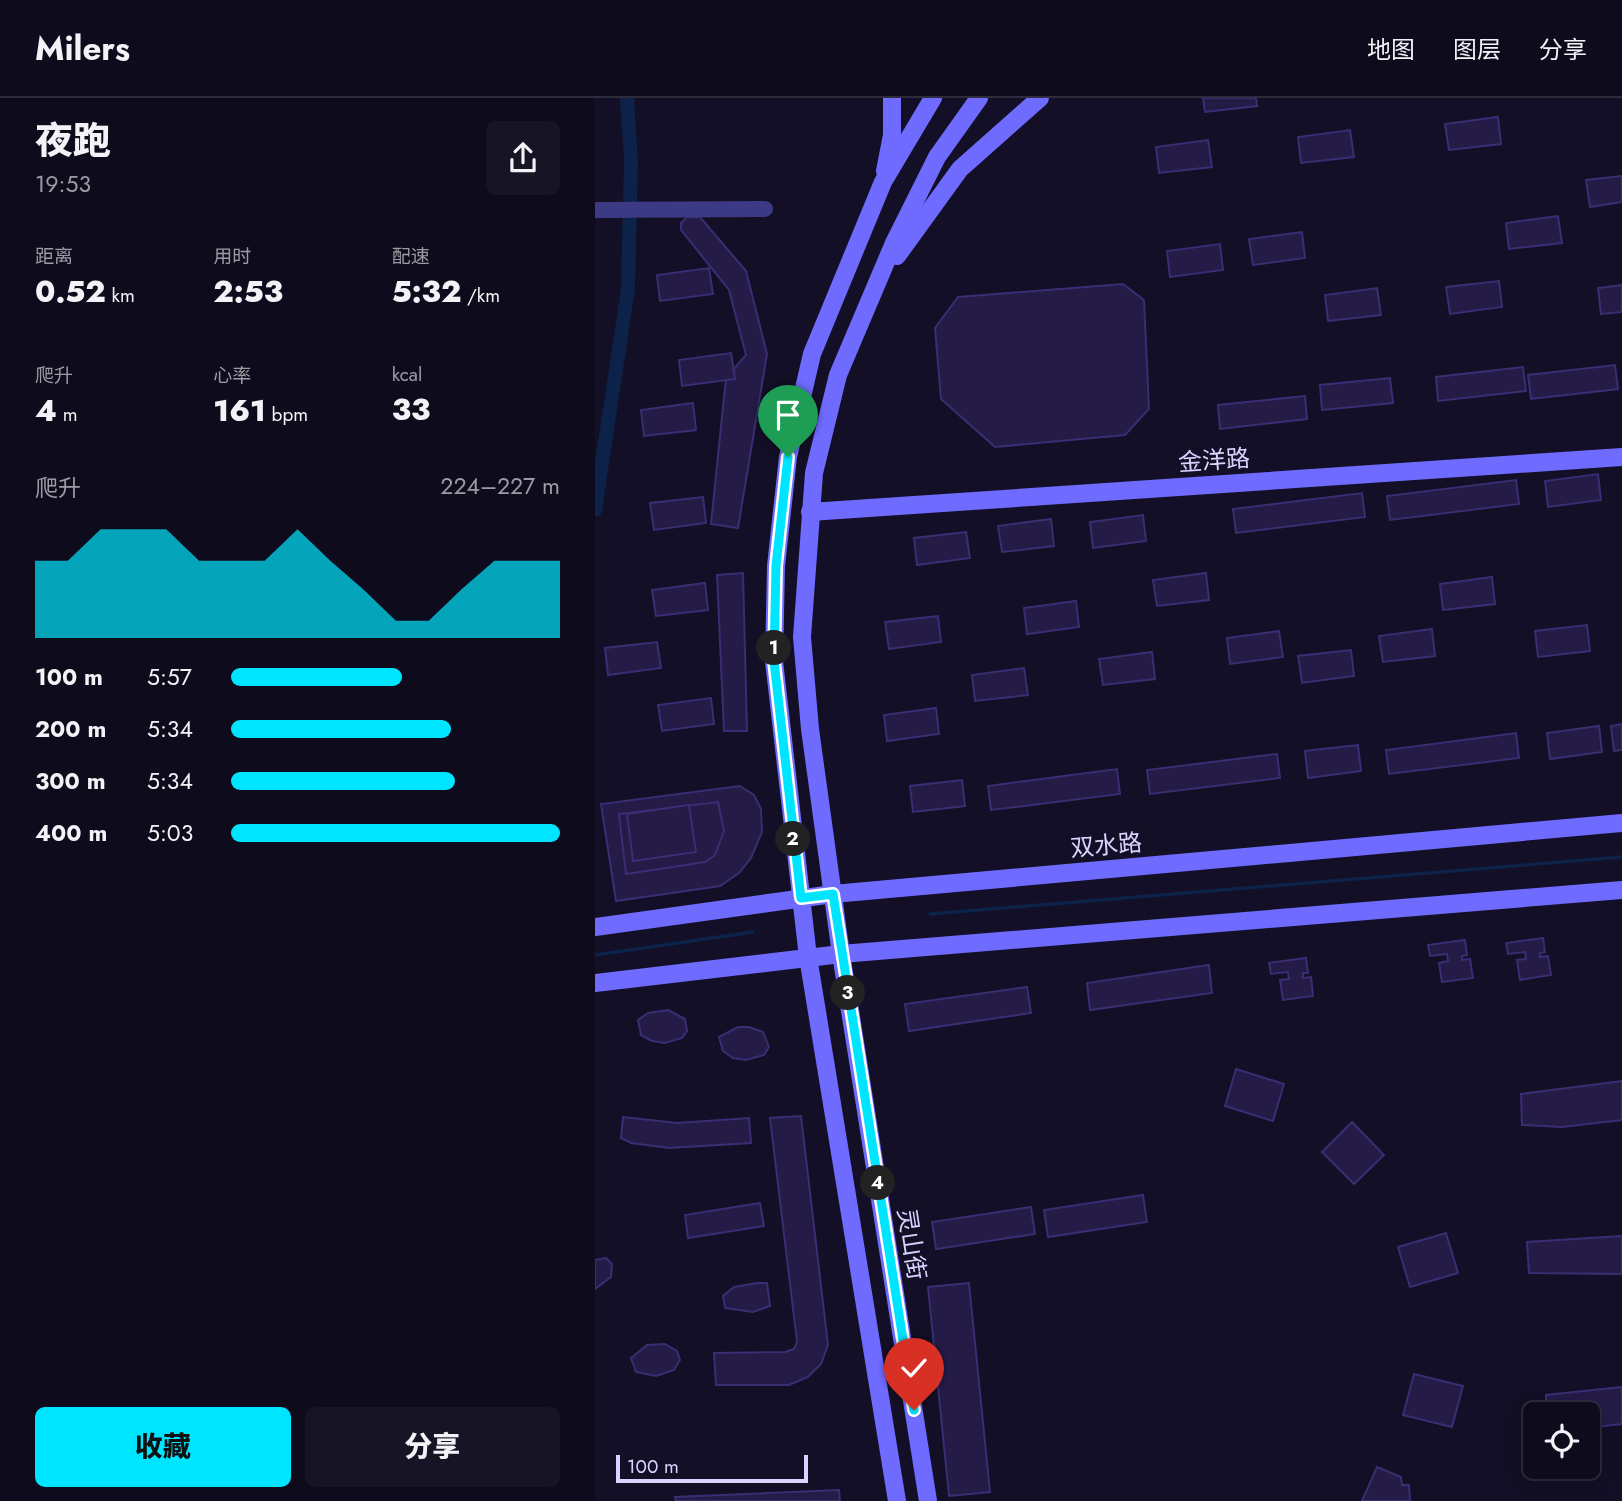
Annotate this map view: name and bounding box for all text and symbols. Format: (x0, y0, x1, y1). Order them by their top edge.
text: Milers (35, 25, 130, 72)
text: 地图 (1367, 32, 1415, 67)
text: 图层 (1453, 32, 1501, 67)
text: 分享 (1539, 32, 1587, 67)
text: 夜跑 (35, 113, 111, 168)
button: share (486, 121, 560, 195)
text: 19:53 (35, 167, 91, 201)
text: 距离 (35, 243, 73, 270)
text: 用时 (213, 243, 251, 270)
text: 配速 (392, 243, 430, 270)
text: 0.52 (35, 270, 106, 313)
text: 2:53 (213, 270, 283, 313)
text: 5:32 (392, 270, 461, 313)
text: km (106, 282, 135, 309)
text: /km (461, 282, 500, 309)
text: kcal (392, 361, 422, 388)
text: 爬升 (35, 362, 73, 389)
text: 心率 (213, 362, 251, 389)
pin (758, 385, 818, 457)
text: 33 (392, 388, 430, 431)
text: 4 (35, 389, 57, 432)
text: 161 (213, 389, 266, 432)
icon: arrive (769, 396, 807, 434)
text: m (57, 401, 78, 428)
text: bpm (266, 401, 308, 428)
street label: 金洋路 (1177, 440, 1251, 480)
text: 224–227 m (440, 469, 560, 503)
text: 爬升 (35, 471, 81, 505)
pin: 1 (757, 630, 791, 666)
text: 1 (769, 634, 778, 661)
text: 100 m (35, 660, 103, 694)
text: 5:57 (147, 660, 192, 694)
text: 200 m (35, 712, 106, 746)
text: 5:34 (147, 712, 193, 746)
text: 300 m (35, 764, 106, 798)
text: 5:34 (147, 764, 193, 798)
text: 400 m (35, 816, 107, 850)
text: 5:03 (147, 816, 193, 850)
pin: 2 (775, 822, 811, 856)
street label: 双水路 (1069, 824, 1143, 866)
text: 2 (786, 825, 799, 852)
pin: 3 (831, 976, 865, 1010)
text: 3 (842, 979, 853, 1006)
pin: 4 (861, 1166, 895, 1200)
text: 4 (871, 1169, 884, 1196)
street label: 灵山街 (889, 1206, 935, 1282)
pin (884, 1338, 944, 1410)
icon: check (895, 1349, 933, 1387)
map controls (1523, 1402, 1600, 1479)
button: locate (1523, 1402, 1600, 1479)
button: 收藏 (35, 1407, 291, 1487)
button: 分享 (305, 1407, 560, 1487)
scale bar (616, 1452, 809, 1484)
text: 100 m (627, 1453, 679, 1480)

